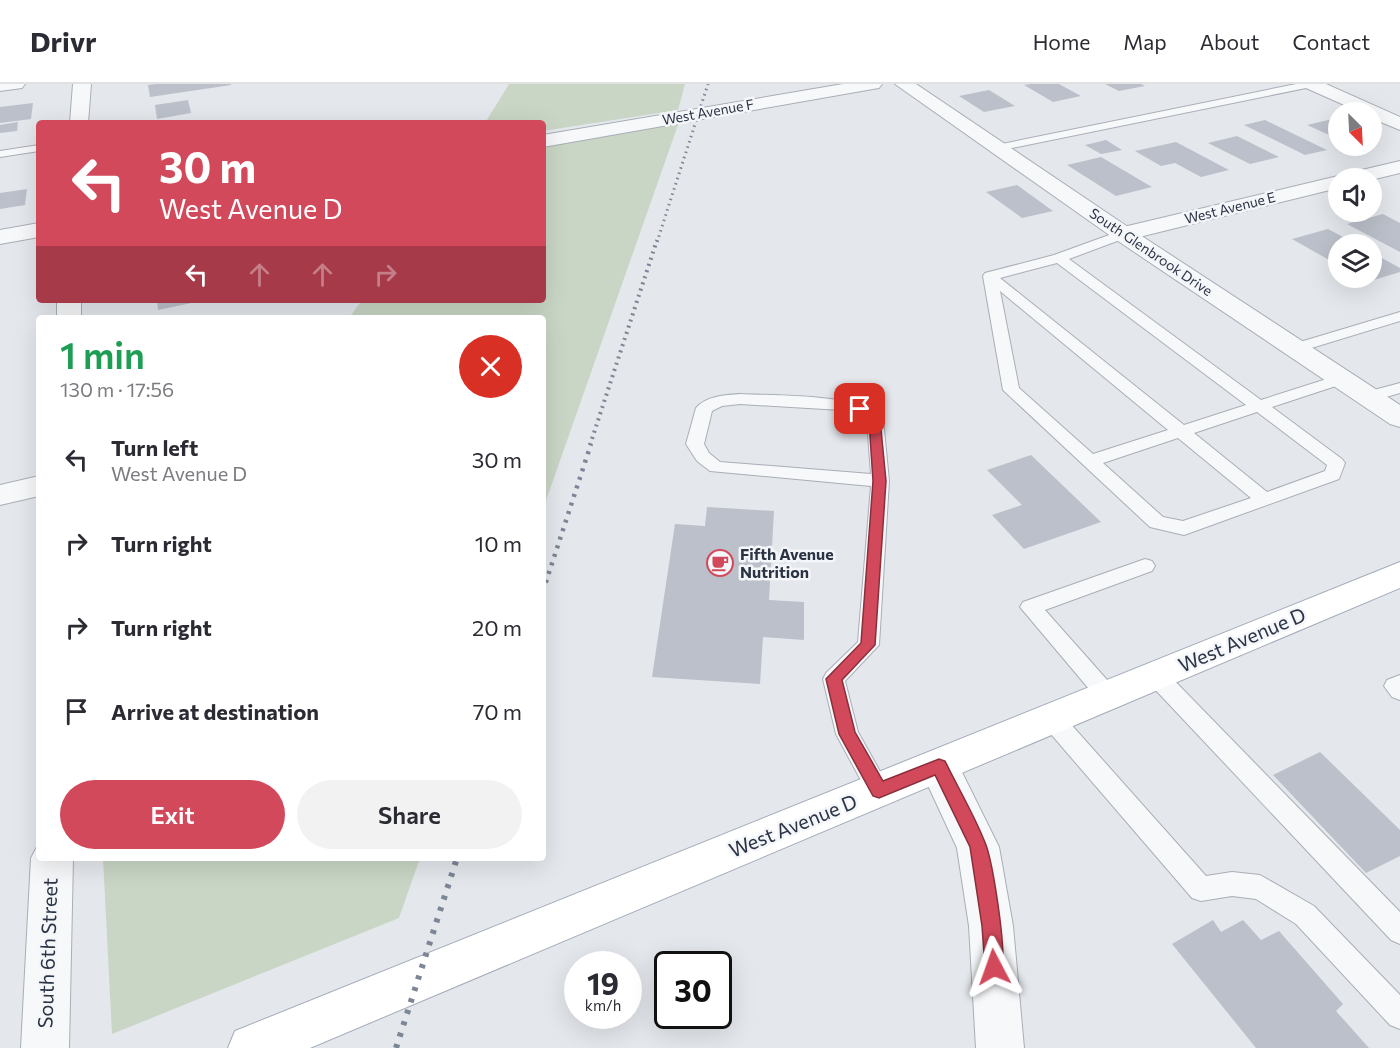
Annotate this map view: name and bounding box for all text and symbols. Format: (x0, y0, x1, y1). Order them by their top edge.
text: Drivr (30, 24, 97, 58)
text: Home (1033, 29, 1090, 54)
text: Map (1123, 29, 1167, 54)
text: About (1200, 29, 1259, 54)
text: Contact (1292, 29, 1370, 54)
street label: West Avenue F (661, 95, 755, 128)
north arrow (1328, 102, 1382, 156)
map controls (1328, 102, 1382, 288)
text: 30 m (159, 140, 256, 192)
icon: left (60, 144, 138, 222)
button: sound (1328, 168, 1382, 222)
street label: West Avenue E (1183, 188, 1277, 227)
text: West Avenue D (159, 192, 342, 225)
street label: South Glenbrook Drive (1087, 204, 1216, 299)
button: layers (1328, 234, 1382, 288)
icon: left (180, 258, 213, 291)
icon: ahead (243, 258, 276, 291)
icon: ahead (306, 258, 339, 291)
icon: right (369, 258, 402, 291)
text: 1 min (60, 332, 145, 376)
button: close (459, 335, 522, 398)
text: 130 m · 17:56 (60, 377, 174, 401)
pin (834, 383, 885, 434)
icon: arrive (843, 392, 876, 425)
text: Turn left (111, 434, 198, 461)
icon: left (60, 443, 93, 476)
text: 30 m (472, 446, 522, 473)
text: West Avenue D (111, 461, 247, 485)
icon: right (60, 527, 93, 560)
text: Turn right (111, 530, 212, 557)
text: 10 m (475, 530, 522, 557)
place label: Fifth Avenue Nutrition (740, 544, 834, 581)
cafe icon: Fifth Avenue Nutrition (705, 548, 735, 578)
street label: West Avenue D (1174, 601, 1309, 677)
icon: right (60, 611, 93, 644)
text: Turn right (111, 614, 212, 641)
text: 20 m (472, 614, 522, 641)
icon: arrive (60, 695, 93, 728)
text: Arrive at destination (111, 698, 319, 725)
text: 70 m (473, 698, 522, 725)
button: Exit (60, 780, 285, 849)
button: Share (297, 780, 522, 849)
street label: West Avenue D (725, 788, 860, 862)
street label: South 6th Street (32, 877, 62, 1029)
position arrow (962, 935, 1026, 999)
speed limit sign: 30 (654, 951, 732, 1029)
text: 19 (587, 964, 619, 1001)
text: km/h (585, 996, 621, 1014)

